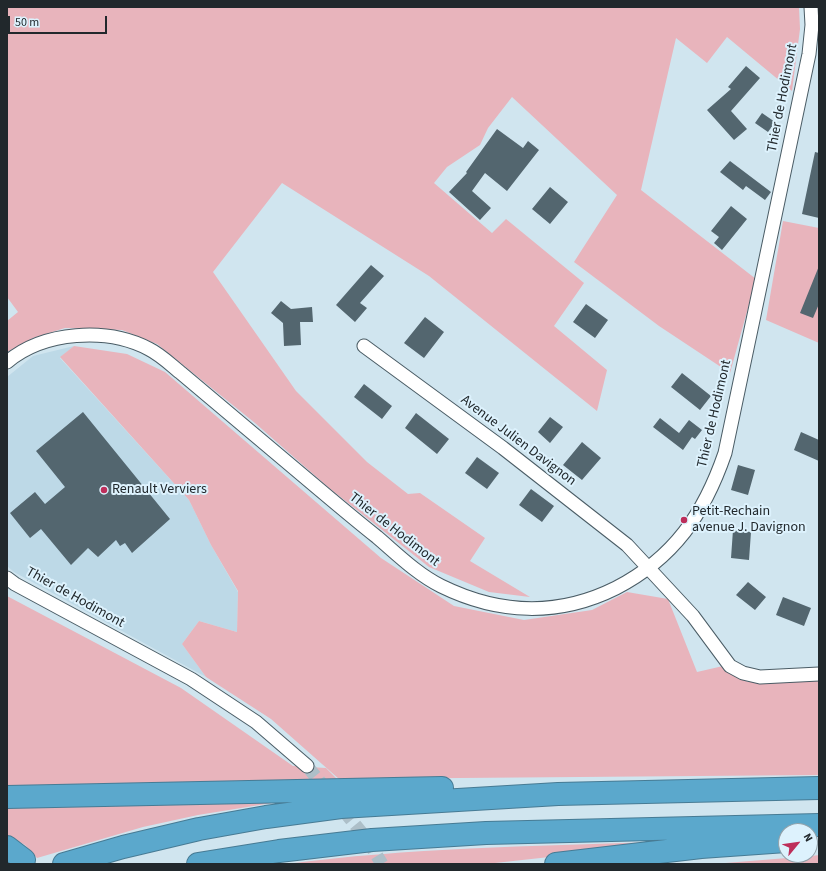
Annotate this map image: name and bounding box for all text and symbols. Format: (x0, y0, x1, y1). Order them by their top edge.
scale bar (10, 8, 109, 34)
text: 50 m (15, 14, 39, 31)
street label: Thier de Hodimont (764, 42, 802, 154)
street label: Thier de Hodimont (694, 358, 736, 470)
street label: Avenue Julien Davignon (457, 392, 579, 490)
place label: Renault Verviers (112, 482, 207, 498)
marker: Renault Verviers (99, 485, 109, 495)
street label: Thier de Hodimont (345, 489, 443, 571)
place label: Petit-Rechain avenue J. Davignon (692, 504, 806, 536)
marker: Petit-Rechain avenue J. Davignon (679, 515, 689, 525)
street label: Thier de Hodimont (23, 564, 127, 632)
north arrow (778, 823, 818, 863)
text: N (800, 831, 816, 844)

